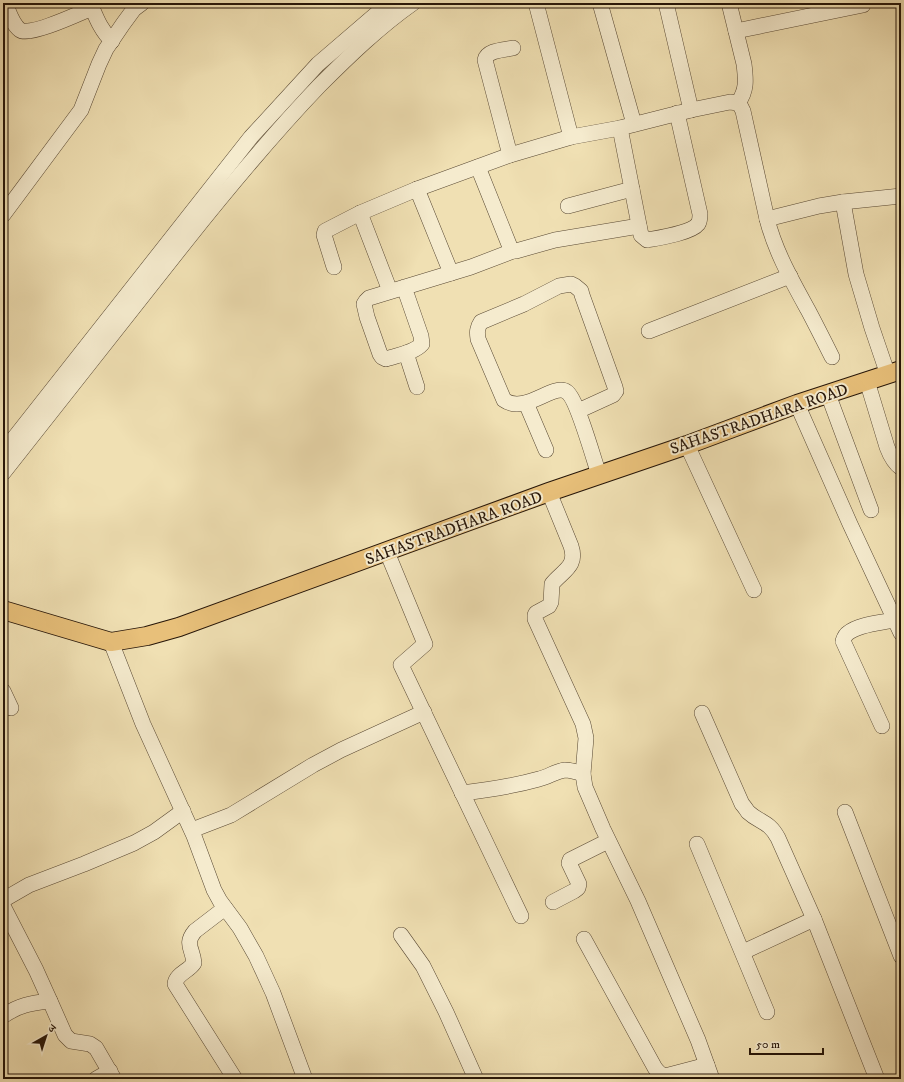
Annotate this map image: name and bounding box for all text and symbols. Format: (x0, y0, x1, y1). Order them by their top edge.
street label: SAHASTRADHARA ROAD (667, 379, 851, 459)
street label: SAHASTRADHARA ROAD (363, 487, 545, 569)
north arrow (26, 1016, 66, 1056)
text: उ (44, 1021, 59, 1037)
scale bar (750, 1030, 823, 1056)
text: 50 m (756, 1037, 780, 1052)

